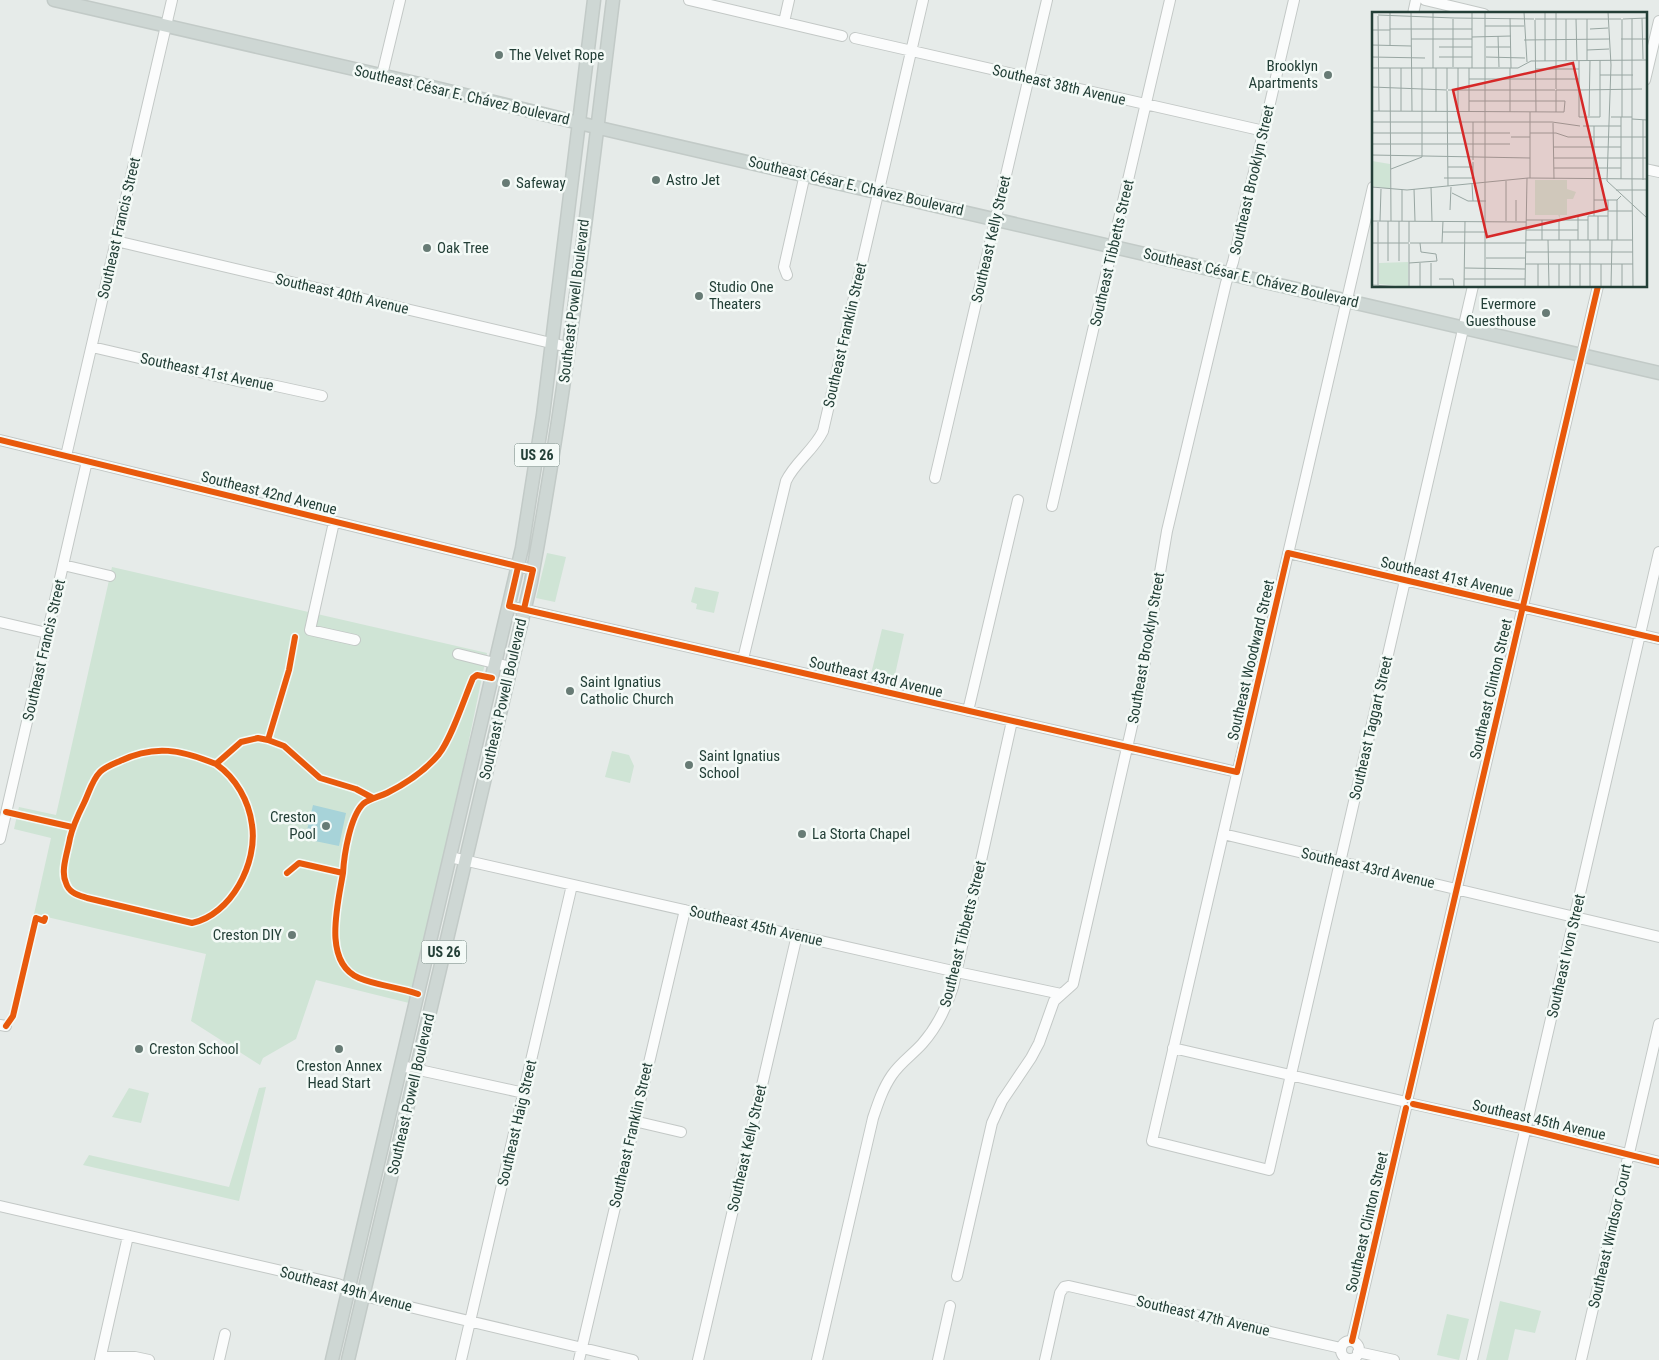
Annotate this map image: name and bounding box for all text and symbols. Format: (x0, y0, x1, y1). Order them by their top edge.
inset map (1372, 12, 1646, 288)
place label: The Velvet Rope (509, 46, 604, 64)
marker: The Velvet Rope (493, 49, 505, 61)
place label: Brooklyn Apartments (1249, 57, 1318, 92)
street label: Southeast César E. Chávez Boulevard (353, 61, 571, 129)
street label: Southeast 38th Avenue (991, 61, 1127, 109)
marker: Brooklyn Apartments (1322, 69, 1334, 81)
street label: Southeast Brooklyn Street (1226, 103, 1278, 257)
street label: Southeast César E. Chávez Boulevard (747, 152, 965, 220)
street label: Southeast Francis Street (94, 155, 144, 301)
place label: Astro Jet (666, 171, 720, 189)
place label: Safeway (516, 174, 566, 192)
marker: Astro Jet (650, 174, 662, 186)
street label: Southeast Kelly Street (968, 174, 1014, 304)
marker: Safeway (500, 177, 512, 189)
street label: Southeast Tibbetts Street (1086, 178, 1138, 328)
street label: Southeast Powell Boulevard (555, 218, 593, 384)
place label: Oak Tree (437, 239, 489, 257)
marker: Oak Tree (421, 242, 433, 254)
street label: Southeast César E. Chávez Boulevard (1142, 244, 1360, 312)
street label: Southeast Franklin Street (820, 261, 870, 409)
street label: Southeast 40th Avenue (274, 270, 410, 318)
place label: Studio One Theaters (709, 278, 774, 313)
marker: Studio One Theaters (693, 290, 705, 302)
place label: Evermore Guesthouse (1466, 295, 1536, 330)
marker: Evermore Guesthouse (1540, 307, 1552, 319)
street label: Southeast 41st Avenue (139, 349, 275, 395)
road number: US 26 (514, 444, 560, 466)
street label: Southeast 42nd Avenue (199, 467, 339, 519)
street label: Southeast 41st Avenue (1379, 553, 1515, 601)
street label: Southeast Brooklyn Street (1124, 571, 1168, 725)
street label: Southeast Francis Street (19, 577, 69, 723)
street label: Southeast Woodward Street (1224, 578, 1278, 742)
street label: Southeast Powell Boulevard (476, 617, 530, 781)
street label: Southeast Clinton Street (1466, 617, 1516, 761)
street label: Southeast 43rd Avenue (807, 653, 945, 701)
street label: Southeast Taggart Street (1346, 654, 1396, 802)
place label: Saint Ignatius Catholic Church (580, 673, 674, 708)
marker: Saint Ignatius Catholic Church (564, 685, 576, 697)
place label: Saint Ignatius School (699, 747, 780, 782)
marker: Saint Ignatius School (683, 759, 695, 771)
place label: Creston Pool (270, 808, 316, 843)
marker: Creston Pool (320, 820, 332, 832)
place label: La Storta Chapel (812, 825, 910, 843)
marker: La Storta Chapel (796, 828, 808, 840)
street label: Southeast 43rd Avenue (1299, 844, 1437, 892)
street label: Southeast Tibbetts Street (936, 859, 990, 1009)
street label: Southeast Ivon Street (1543, 892, 1589, 1020)
street label: Southeast 45th Avenue (688, 902, 824, 950)
place label: Creston DIY (213, 926, 282, 944)
marker: Creston DIY (286, 929, 298, 941)
road number: US 26 (422, 940, 466, 964)
street label: Southeast Powell Boulevard (384, 1012, 438, 1176)
place label: Creston School (149, 1040, 239, 1058)
marker: Creston School (133, 1043, 145, 1055)
marker: Creston Annex Head Start (333, 1043, 345, 1055)
place label: Creston Annex Head Start (296, 1057, 382, 1092)
street label: Southeast Haig Street (494, 1058, 540, 1188)
street label: Southeast Franklin Street (606, 1061, 656, 1209)
street label: Southeast Kelly Street (724, 1083, 770, 1213)
street label: Southeast 45th Avenue (1471, 1096, 1607, 1144)
street label: Southeast Clinton Street (1342, 1150, 1392, 1294)
street label: Southeast Windsor Court (1585, 1162, 1635, 1310)
street label: Southeast 49th Avenue (278, 1263, 414, 1315)
street label: Southeast 47th Avenue (1135, 1292, 1271, 1340)

